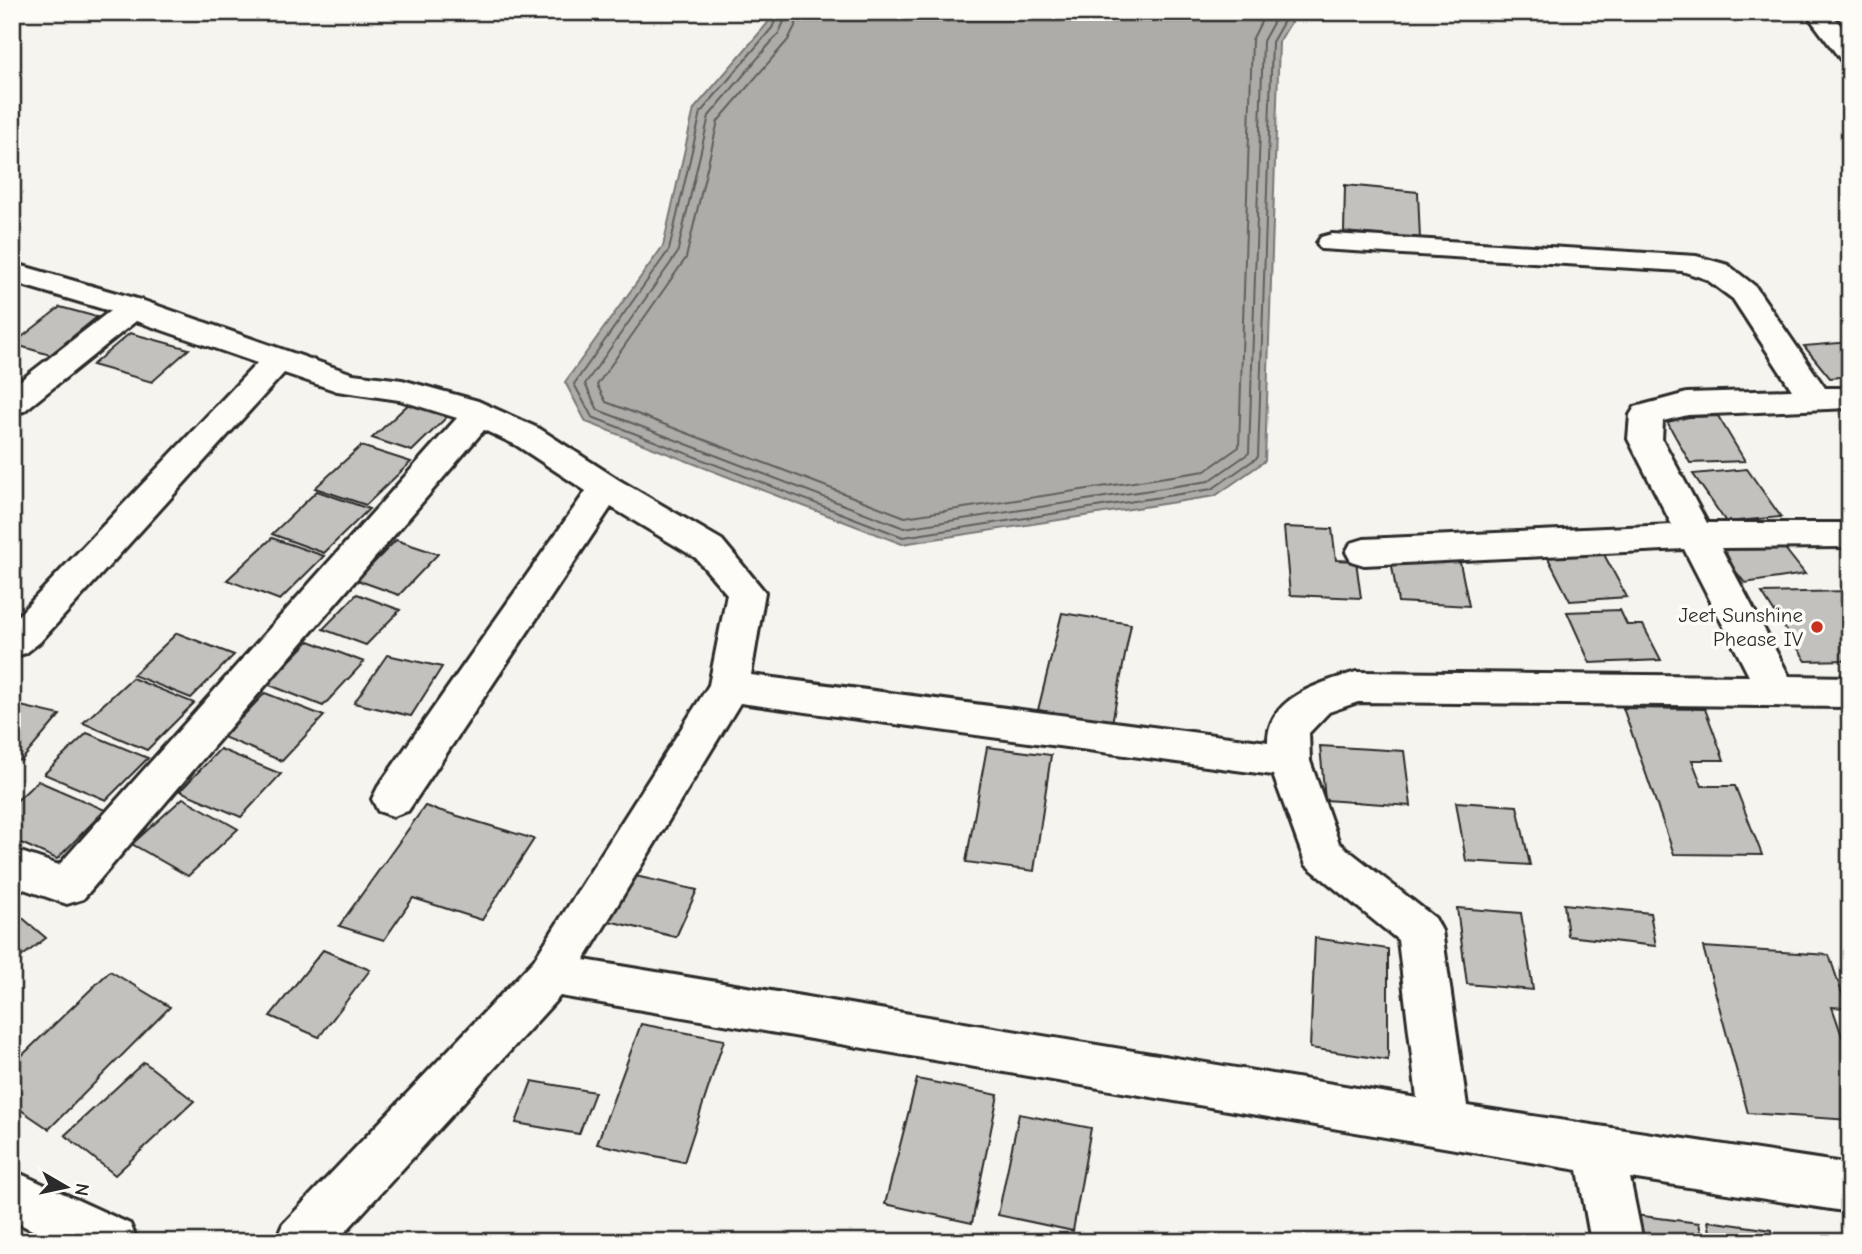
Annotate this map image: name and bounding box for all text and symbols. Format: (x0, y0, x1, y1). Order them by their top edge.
place label: Jeet Sunshine Phease IV (1679, 603, 1804, 651)
marker: Jeet Sunshine Phease IV (1809, 619, 1825, 635)
north arrow (32, 1152, 102, 1222)
text: N (70, 1182, 94, 1197)

